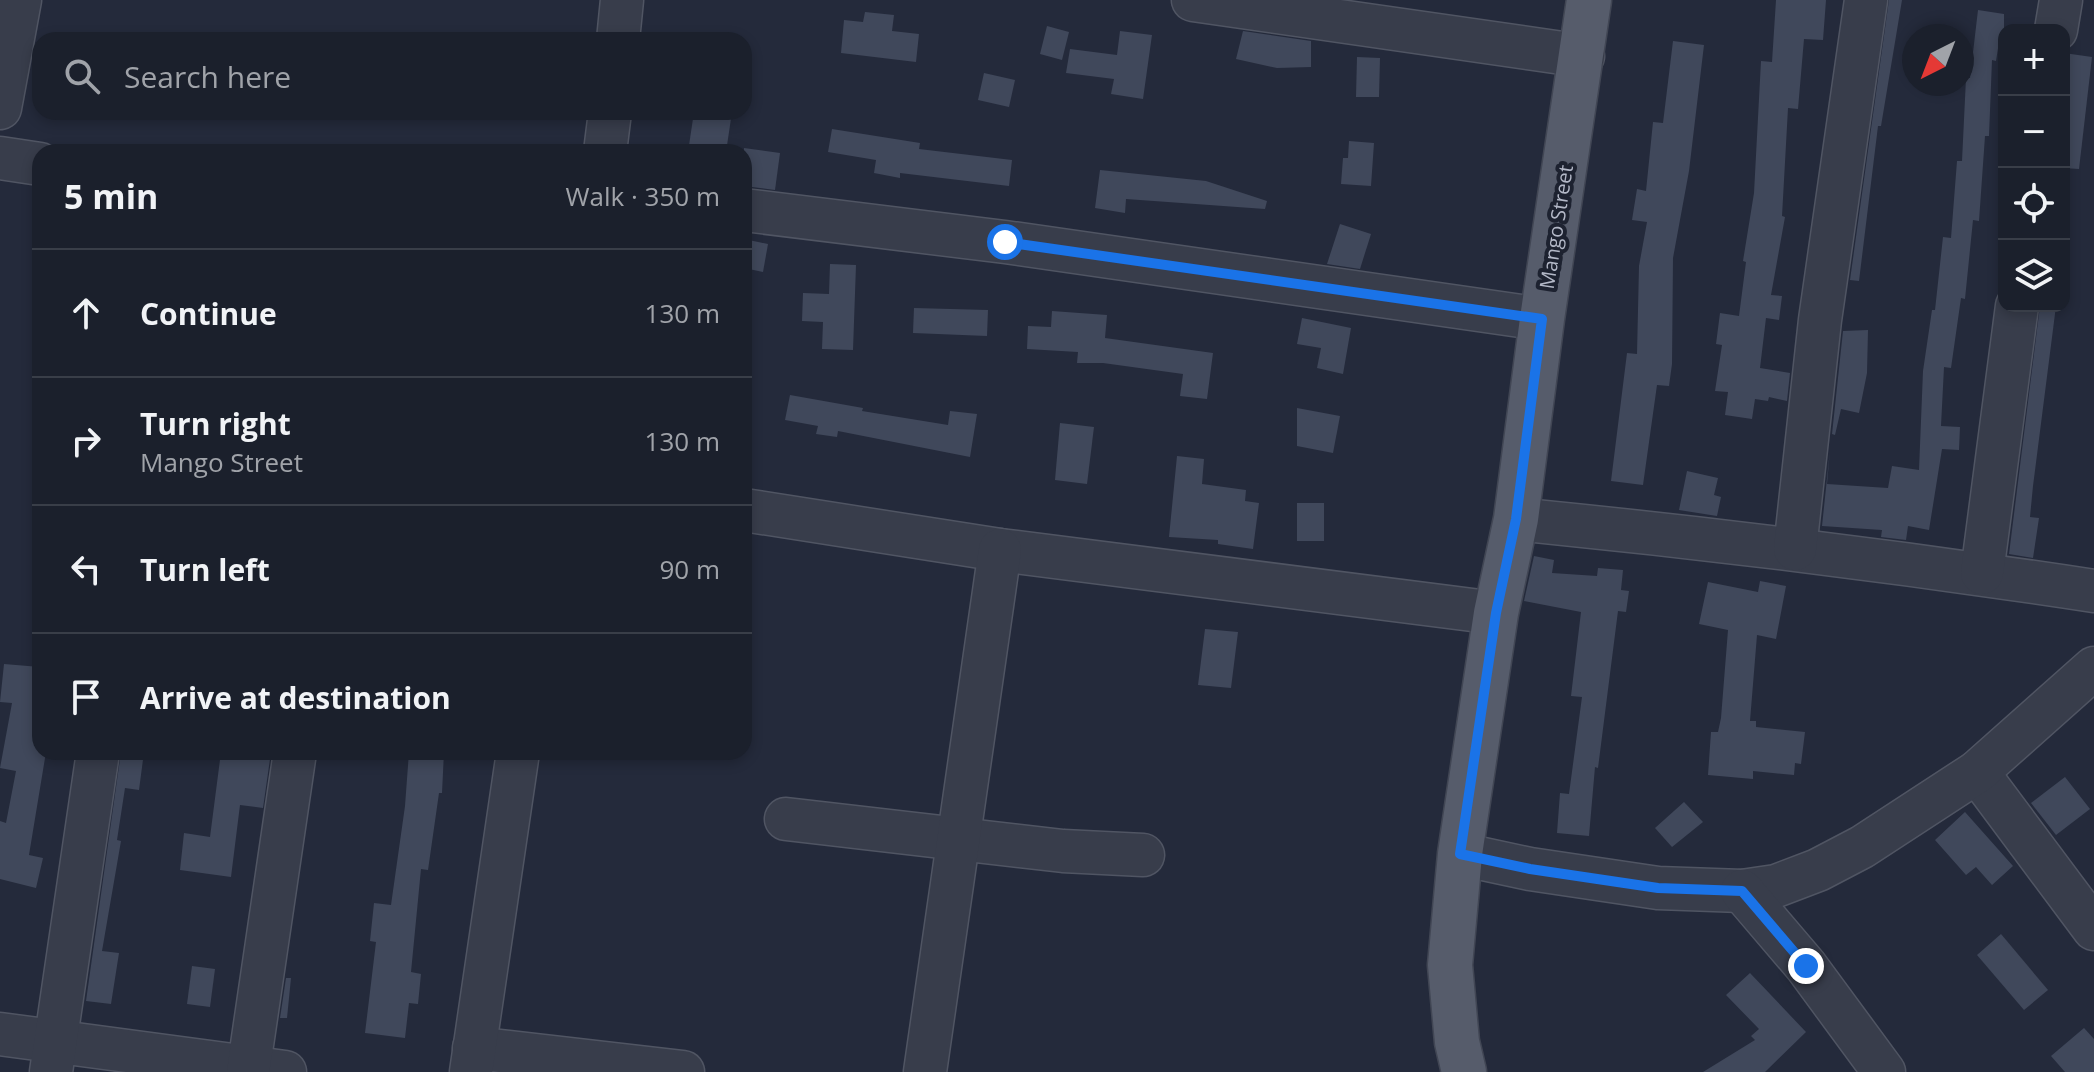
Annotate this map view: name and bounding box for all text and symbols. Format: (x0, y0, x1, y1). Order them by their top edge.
north arrow (1902, 24, 1974, 96)
map controls (1998, 24, 2070, 312)
button: + (1998, 24, 2070, 96)
search box (32, 32, 752, 120)
icon: search (60, 54, 104, 98)
text: Search here (124, 56, 291, 97)
button: − (1998, 96, 2070, 168)
street label: Mango Street (1533, 163, 1579, 291)
button: locate (1998, 168, 2070, 240)
text: 5 min (64, 173, 158, 219)
text: Walk · 350 m (566, 178, 720, 214)
route start (987, 224, 1023, 260)
button: layers (1998, 240, 2070, 312)
icon: ahead (64, 291, 108, 335)
text: Continue (140, 293, 277, 334)
text: 130 m (645, 295, 720, 331)
text: Turn right (140, 403, 291, 444)
icon: right (64, 419, 108, 463)
text: 130 m (645, 423, 720, 459)
text: Mango Street (140, 444, 303, 480)
icon: left (64, 547, 108, 591)
text: Turn left (140, 549, 270, 590)
text: 90 m (659, 551, 720, 587)
icon: arrive (64, 675, 108, 719)
text: Arrive at destination (140, 677, 451, 718)
route end (1788, 948, 1824, 984)

